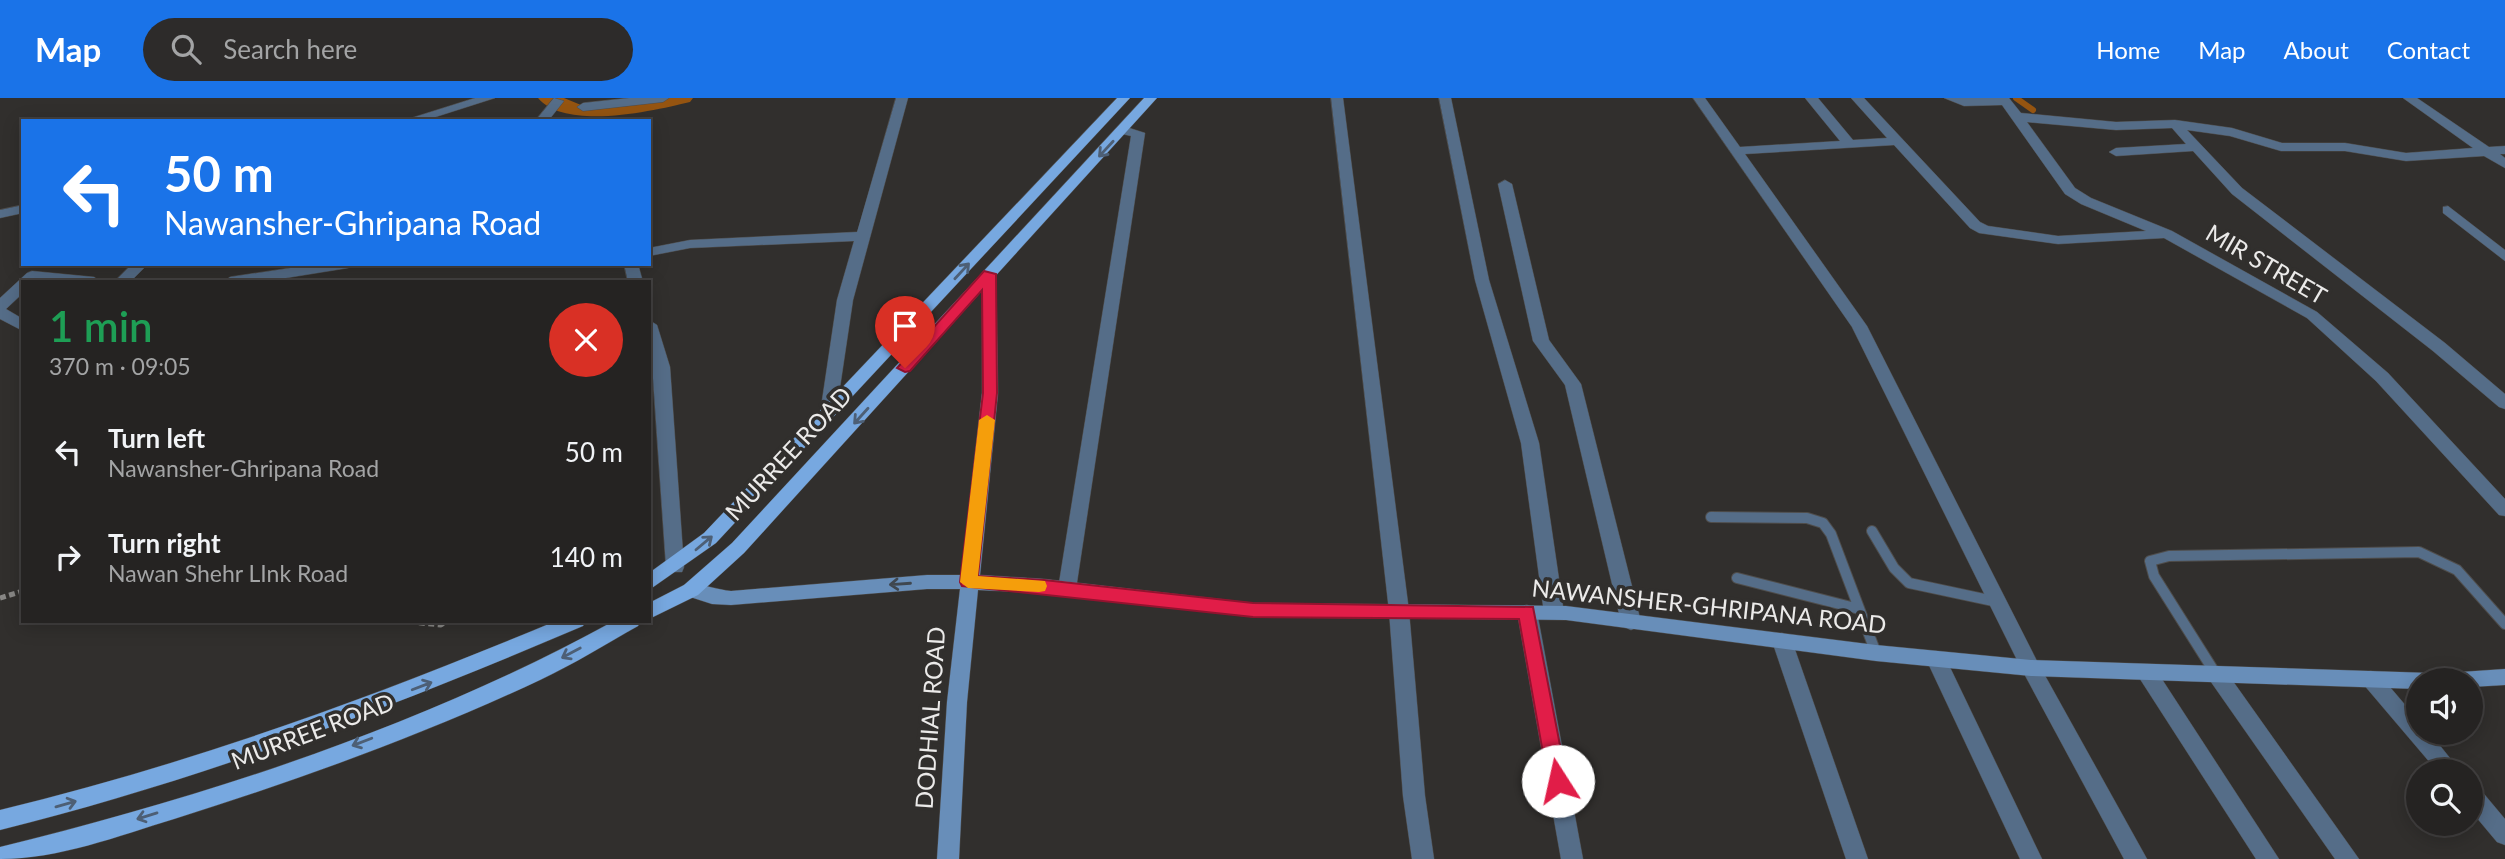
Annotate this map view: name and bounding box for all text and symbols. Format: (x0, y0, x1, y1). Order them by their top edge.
search box (143, 18, 633, 81)
text: Map (35, 29, 101, 69)
icon: search (167, 30, 205, 68)
text: Search here (223, 33, 357, 65)
text: Home (2096, 35, 2160, 64)
text: Map (2198, 35, 2246, 64)
text: About (2284, 35, 2349, 64)
text: Contact (2387, 35, 2470, 64)
one-way arrow (1097, 140, 1114, 157)
text: 50 m (164, 144, 274, 202)
icon: left (49, 147, 140, 238)
text: Nawansher-Ghripana Road (164, 203, 541, 242)
street label: MIR STREET (2201, 218, 2332, 310)
one-way arrow (954, 262, 970, 280)
pin (875, 296, 935, 368)
text: 1 min (49, 301, 153, 351)
button: close (549, 303, 623, 377)
icon: arrive (886, 307, 924, 345)
text: 370 m · 09:05 (49, 352, 191, 380)
street label: MURREE ROAD (719, 380, 857, 526)
one-way arrow (853, 407, 870, 424)
text: Turn left (108, 422, 205, 454)
icon: left (49, 433, 87, 471)
text: 50 m (565, 436, 623, 468)
text: Nawansher-Ghripana Road (108, 454, 379, 482)
text: Turn right (108, 527, 221, 559)
one-way arrow (695, 535, 713, 551)
icon: right (49, 538, 87, 576)
text: 140 m (550, 541, 623, 573)
text: Nawan Shehr LInk Road (108, 559, 348, 587)
street label: NAWANSHER-GHRIPANA ROAD (1531, 572, 1888, 639)
one-way arrow (890, 578, 912, 591)
street label: DODHIAL ROAD (909, 626, 950, 810)
one-way arrow (561, 647, 582, 661)
map controls (2406, 668, 2483, 836)
button: sound (2406, 668, 2483, 745)
one-way arrow (410, 679, 432, 692)
street label: MURREE ROAD (227, 686, 398, 775)
one-way arrow (351, 737, 373, 749)
position arrow (1521, 744, 1595, 818)
button: search (2406, 759, 2483, 836)
one-way arrow (55, 797, 77, 810)
one-way arrow (136, 811, 158, 824)

